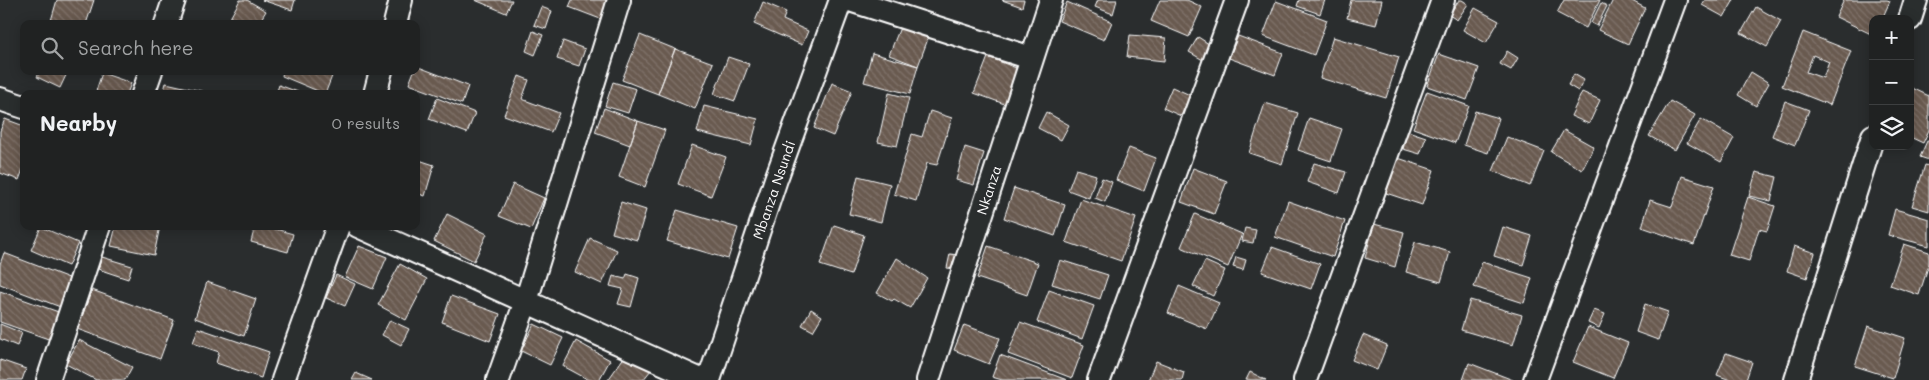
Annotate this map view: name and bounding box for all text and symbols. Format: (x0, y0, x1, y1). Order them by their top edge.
map controls (1869, 15, 1914, 150)
button: + (1869, 15, 1914, 60)
search box (20, 20, 420, 75)
icon: search (38, 34, 66, 62)
text: Search here (78, 35, 194, 60)
button: − (1869, 60, 1914, 105)
button: layers (1869, 105, 1914, 150)
text: Nearby (40, 109, 117, 136)
text: 0 results (332, 112, 400, 133)
street label: Mbanza Nsundi (748, 138, 799, 242)
street label: Nkanza (972, 163, 1005, 217)

